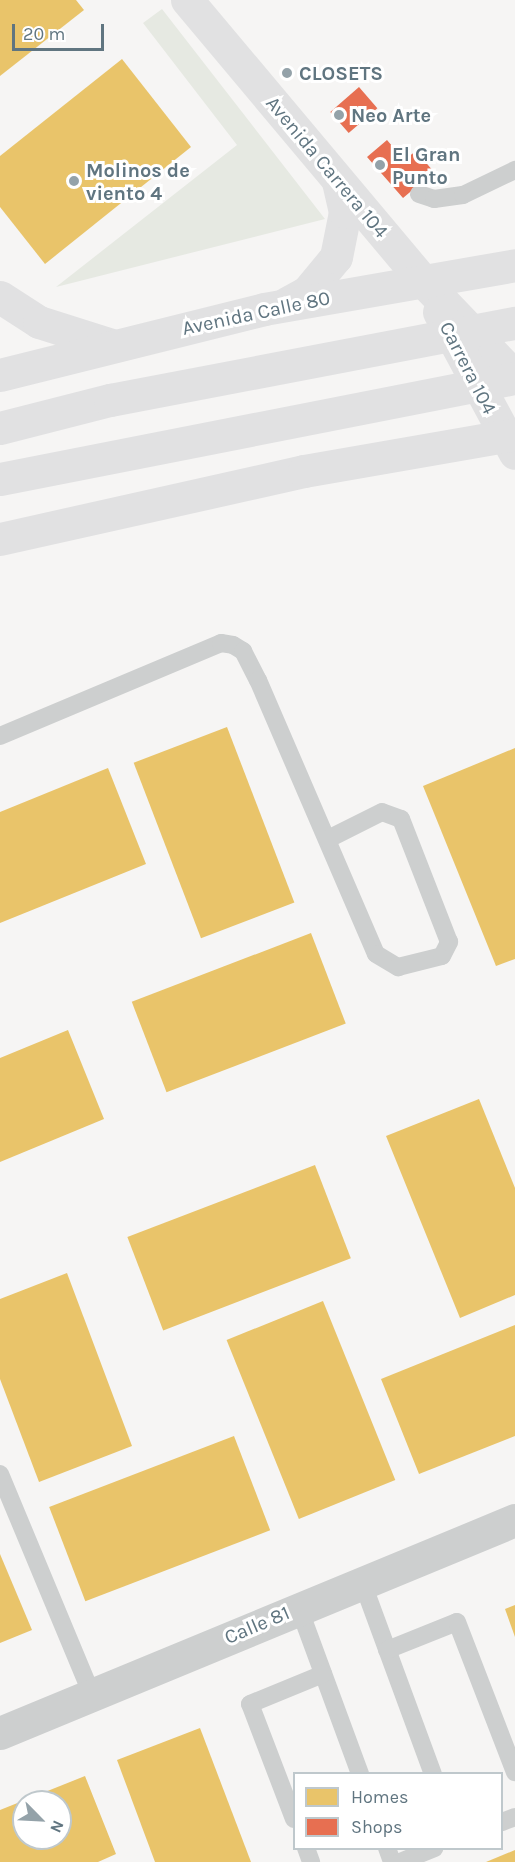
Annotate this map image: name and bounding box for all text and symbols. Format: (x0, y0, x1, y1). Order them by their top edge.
scale bar (15, 12, 106, 50)
text: 20 m (23, 23, 65, 45)
place label: CLOSETS (299, 61, 383, 85)
marker: CLOSETS (280, 66, 294, 80)
street label: Avenida Carrera 104 (261, 91, 393, 243)
place label: Neo Arte (351, 103, 431, 127)
marker: Neo Arte (332, 108, 346, 122)
place label: El Gran Punto (392, 142, 460, 189)
place label: Molinos de viento 4 (86, 158, 190, 205)
marker: El Gran Punto (373, 158, 387, 172)
marker: Molinos de viento 4 (67, 174, 81, 188)
street label: Avenida Calle 80 (180, 286, 332, 340)
street label: Carrera 104 (434, 318, 502, 418)
street label: Calle 81 (221, 1601, 293, 1649)
legend (293, 1772, 503, 1850)
text: Homes (351, 1786, 408, 1808)
north arrow (12, 1790, 72, 1850)
text: Shops (351, 1816, 403, 1838)
text: N (46, 1818, 68, 1836)

